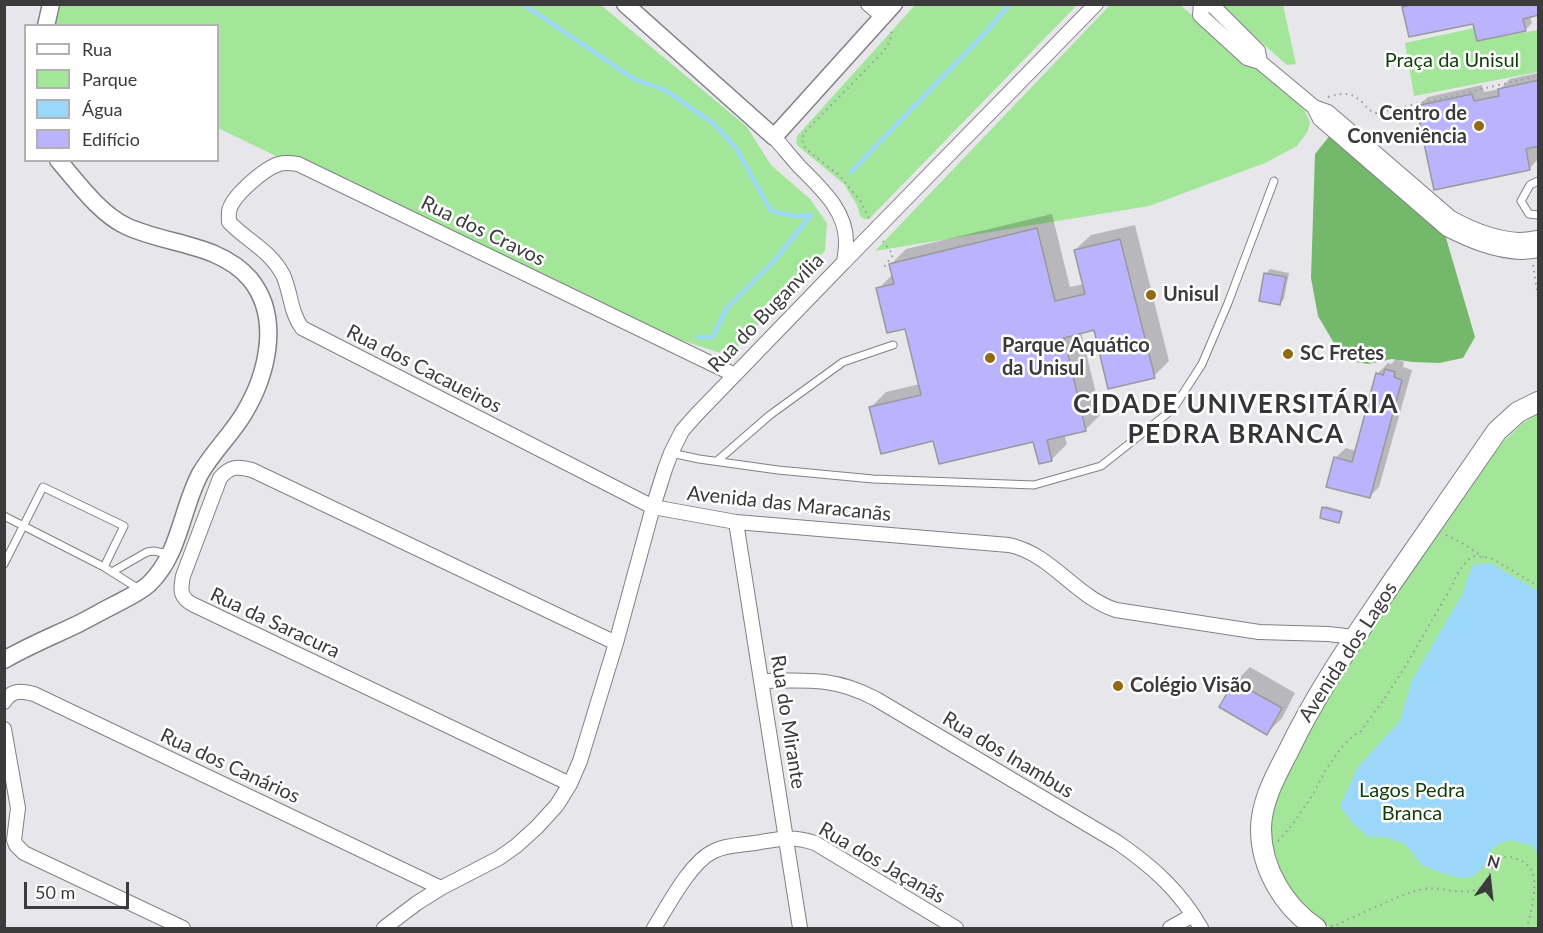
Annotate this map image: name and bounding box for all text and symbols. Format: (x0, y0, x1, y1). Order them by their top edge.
legend (24, 24, 219, 162)
text: Rua (82, 38, 112, 60)
park label: Praça da Unisul (1385, 49, 1519, 73)
text: Parque (82, 68, 137, 90)
text: Água (82, 98, 123, 120)
place label: Centro de Conveniência (1347, 102, 1467, 149)
marker: Centro de Conveniência (1472, 119, 1486, 133)
text: Edifício (82, 128, 140, 150)
street label: Rua dos Cravos (417, 191, 549, 271)
street label: Rua do Buganvília (703, 249, 829, 377)
place label: Unisul (1163, 283, 1219, 307)
marker: Unisul (1144, 288, 1158, 302)
street label: Rua dos Cacaueiros (342, 320, 506, 418)
place label: Parque Aquático da Unisul (1002, 334, 1150, 381)
place label: SC Fretes (1300, 342, 1384, 366)
marker: SC Fretes (1281, 347, 1295, 361)
marker: Parque Aquático da Unisul (983, 351, 997, 365)
district label: CIDADE UNIVERSITÁRIA PEDRA BRANCA (1073, 389, 1399, 450)
street label: Avenida das Maracanãs (686, 481, 892, 527)
street label: Avenida dos Lagos (1294, 577, 1402, 727)
street label: Rua da Saracura (206, 583, 344, 663)
street label: Rua do Mirante (766, 653, 810, 791)
place label: Colégio Visão (1130, 674, 1252, 698)
marker: Colégio Visão (1111, 679, 1125, 693)
street label: Rua dos Inambus (938, 706, 1078, 804)
street label: Rua dos Canários (156, 723, 304, 809)
park label: Lagos Pedra Branca (1359, 779, 1465, 826)
street label: Rua dos Jaçanãs (815, 817, 949, 909)
north arrow (1459, 849, 1519, 909)
text: N (1485, 850, 1502, 872)
scale bar (27, 870, 132, 908)
text: 50 m (35, 881, 75, 903)

